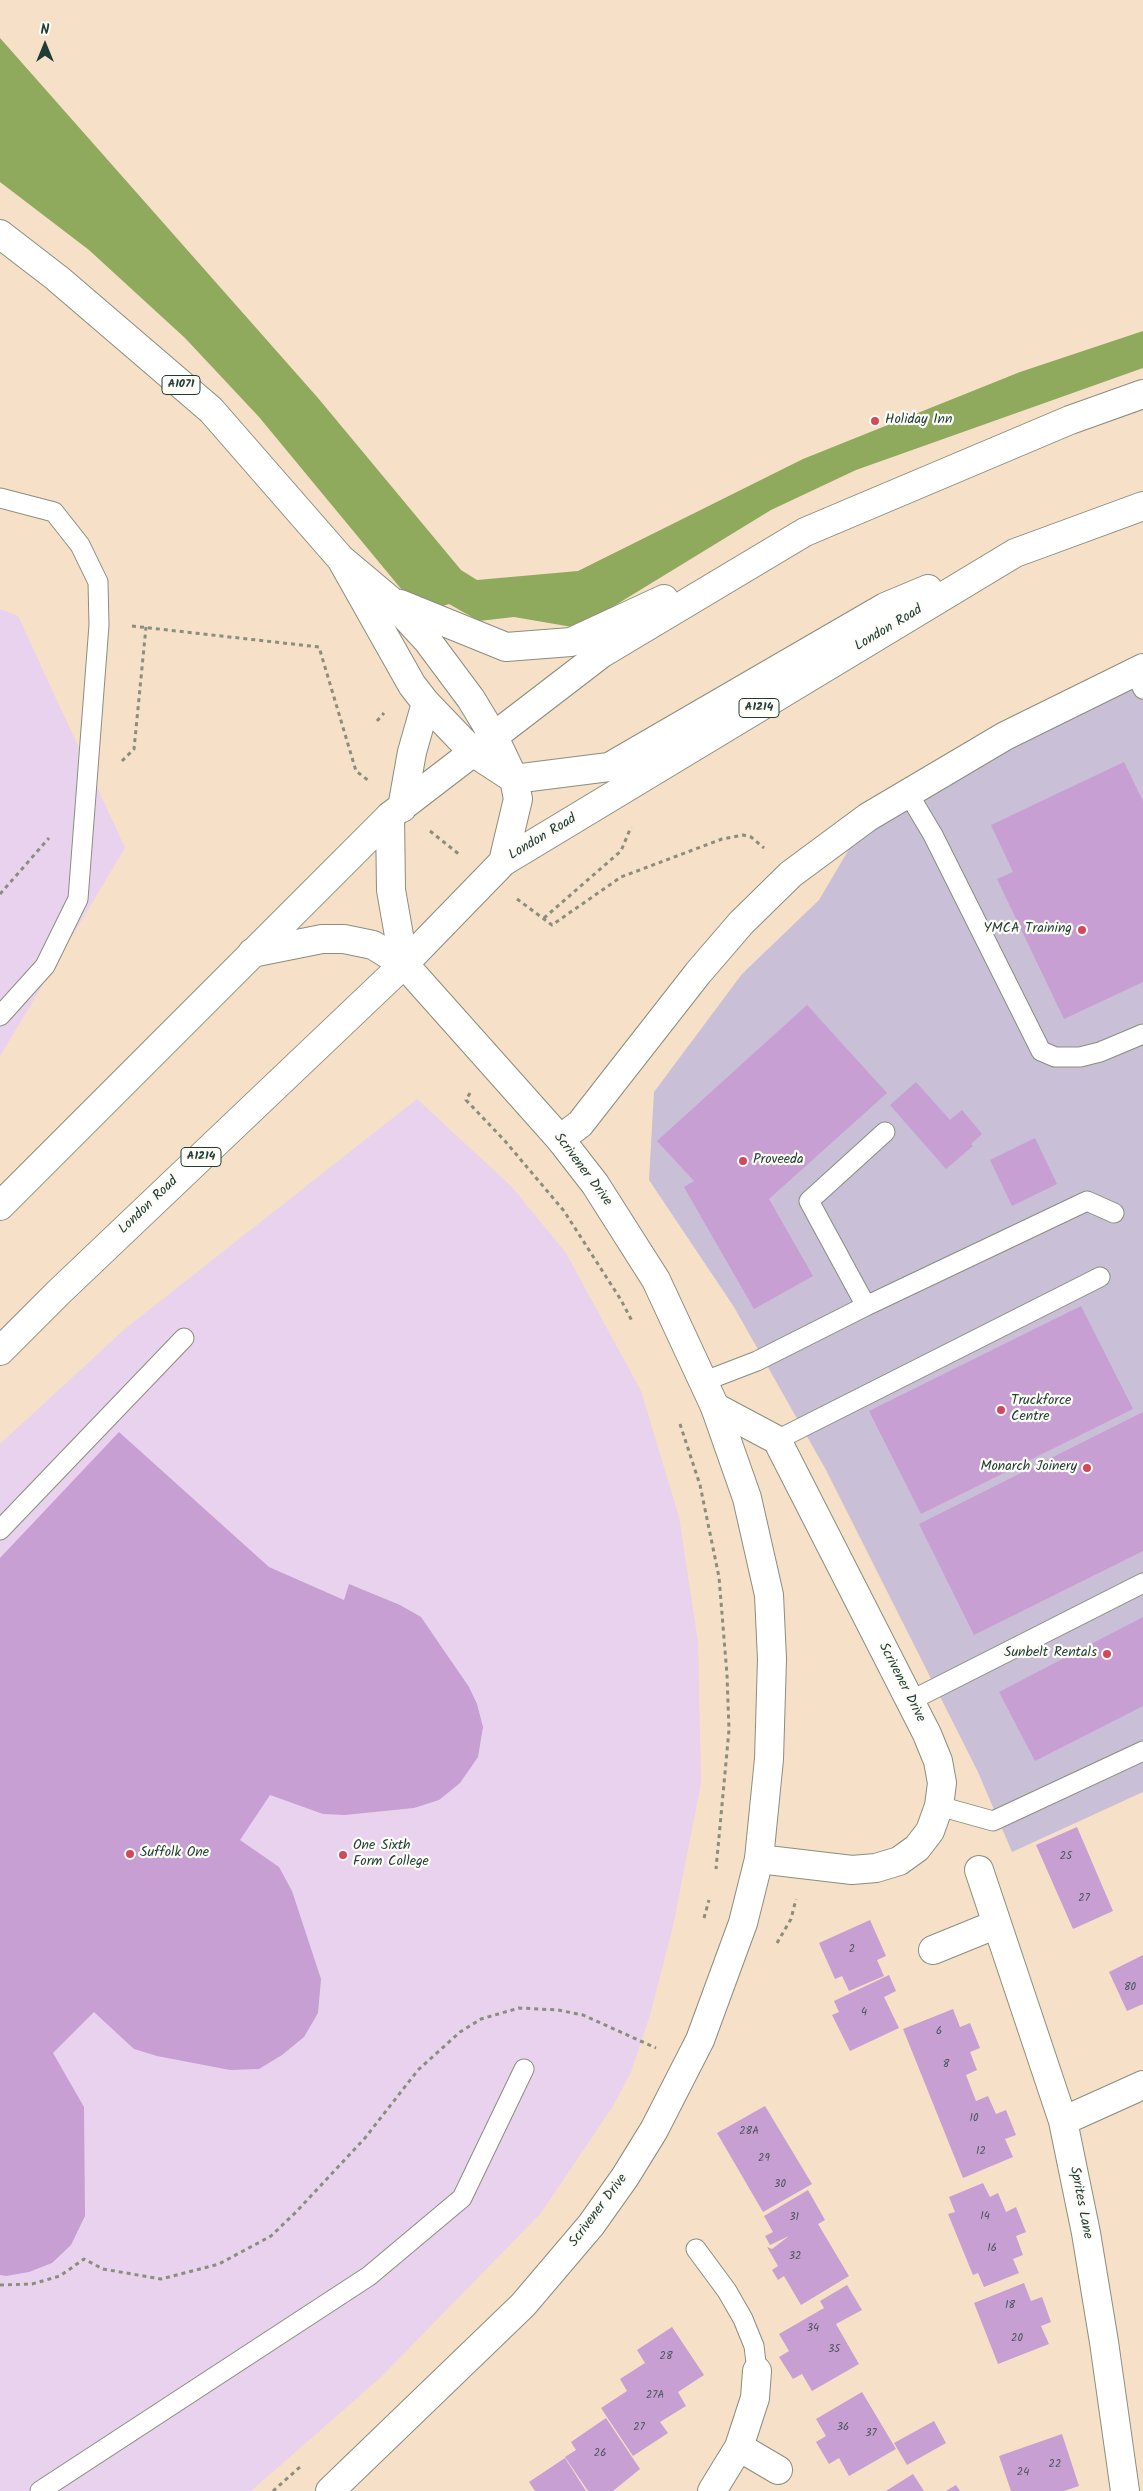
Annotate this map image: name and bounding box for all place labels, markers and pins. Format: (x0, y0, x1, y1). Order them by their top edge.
place label: Holiday Inn (885, 413, 952, 429)
marker: Holiday Inn (869, 415, 881, 427)
place label: YMCA Training (983, 922, 1072, 938)
marker: YMCA Training (1076, 924, 1088, 936)
place label: Proveeda (753, 1153, 804, 1169)
marker: Proveeda (737, 1155, 749, 1167)
place label: Truckforce Centre (1011, 1394, 1071, 1426)
marker: Truckforce Centre (995, 1404, 1007, 1416)
place label: Monarch Joinery (980, 1460, 1077, 1476)
marker: Monarch Joinery (1081, 1462, 1093, 1474)
place label: Sunbelt Rentals (1004, 1646, 1097, 1662)
marker: Sunbelt Rentals (1101, 1648, 1113, 1660)
place label: One Sixth Form College (353, 1839, 429, 1871)
place label: Suffolk One (140, 1846, 209, 1862)
marker: Suffolk One (124, 1848, 136, 1860)
marker: One Sixth Form College (337, 1849, 349, 1861)

